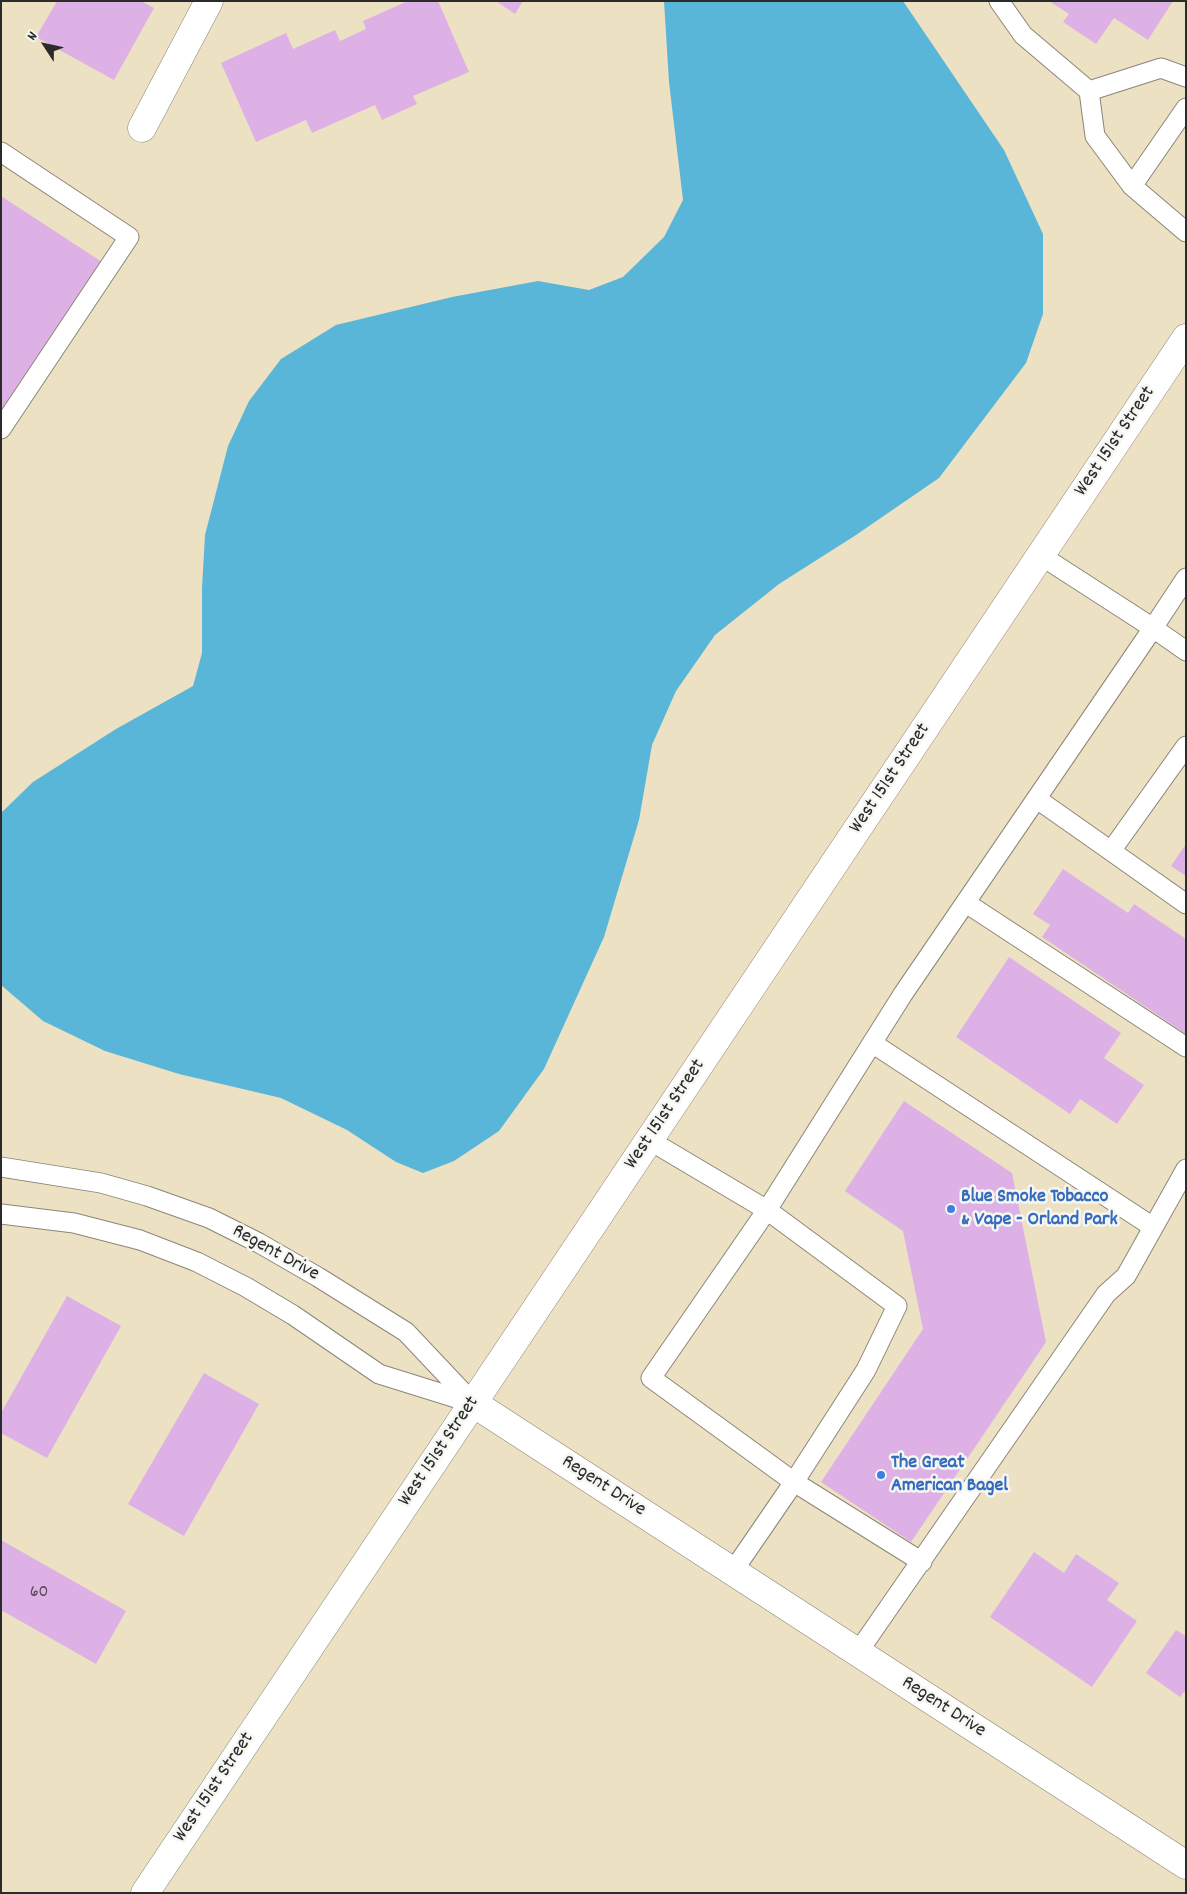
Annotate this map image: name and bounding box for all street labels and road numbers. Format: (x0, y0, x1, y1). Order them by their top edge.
street label: West 151st Street (1070, 382, 1162, 502)
street label: West 151st Street (845, 719, 937, 839)
street label: West 151st Street (620, 1055, 712, 1175)
street label: Regent Drive (227, 1220, 323, 1288)
street label: West 151st Street (394, 1392, 486, 1512)
street label: Regent Drive (556, 1451, 650, 1523)
street label: Regent Drive (896, 1672, 990, 1744)
street label: West 151st Street (169, 1728, 261, 1848)

